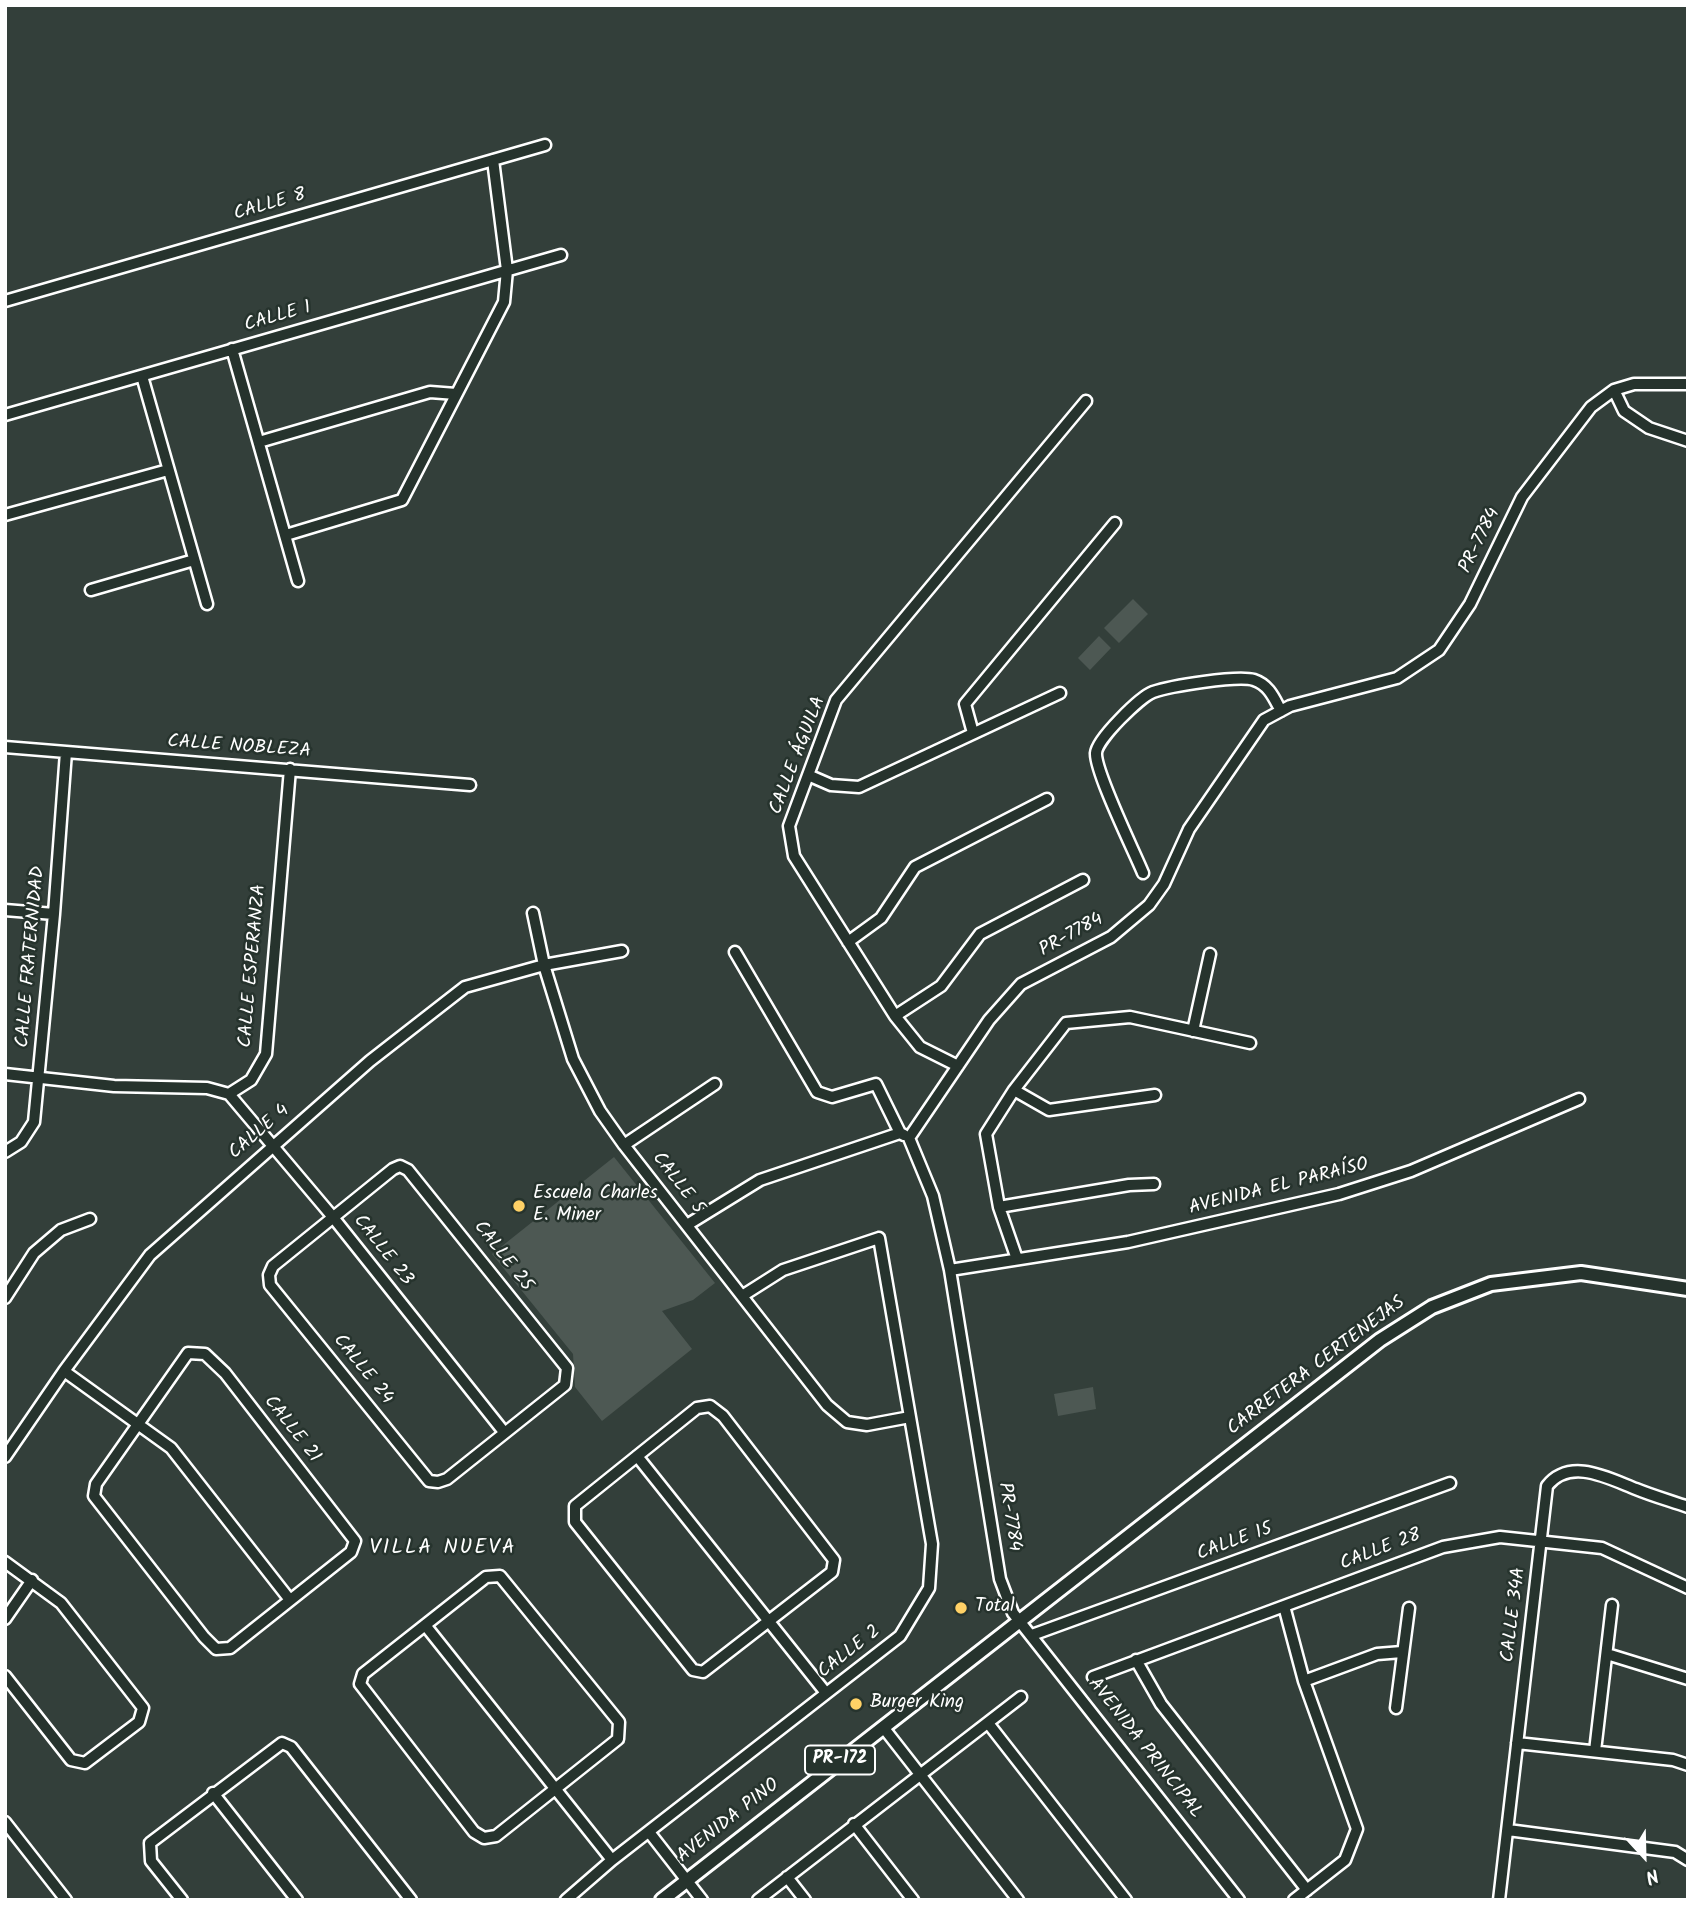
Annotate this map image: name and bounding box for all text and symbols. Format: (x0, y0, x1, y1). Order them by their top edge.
street label: CALLE 8 (231, 185, 309, 227)
street label: CALLE 1 (242, 298, 314, 338)
street label: PR-7784 (1456, 505, 1506, 577)
street label: CALLE ÁGUILA (766, 694, 832, 818)
street label: CALLE NOBLEZA (166, 732, 312, 764)
street label: CALLE FRATERNIDAD (13, 865, 51, 1049)
street label: CALLE ESPERANZA (236, 883, 272, 1049)
street label: PR-7784 (1036, 909, 1108, 963)
street label: CALLE 4 (225, 1100, 295, 1166)
street label: CALLE 5 (646, 1148, 708, 1220)
street label: AVENIDA EL PARAÍSO (1187, 1155, 1371, 1221)
place label: Escuela Charles E. Miner (533, 1184, 658, 1228)
marker: Escuela Charles E. Miner (511, 1198, 527, 1214)
street label: CALLE 23 (347, 1211, 417, 1291)
street label: CALLE 25 (467, 1217, 537, 1297)
street label: CARRETERA CERTENEJAS (1223, 1293, 1411, 1441)
street label: CALLE 24 (327, 1330, 397, 1410)
street label: CALLE 21 (258, 1392, 324, 1468)
street label: PR-7784 (991, 1481, 1025, 1553)
street label: CALLE 15 (1194, 1519, 1276, 1567)
street label: CALLE 28 (1337, 1525, 1425, 1577)
district label: VILLA NUEVA (371, 1536, 515, 1562)
street label: CALLE 34A (1498, 1566, 1532, 1664)
place label: Total (975, 1597, 1015, 1619)
marker: Total (953, 1600, 969, 1616)
street label: CALLE 2 (814, 1621, 886, 1685)
street label: AVENIDA PRINCIPAL (1082, 1674, 1206, 1824)
place label: Burger King (870, 1693, 964, 1715)
marker: Burger King (848, 1696, 864, 1712)
road number: PR-172 (805, 1745, 875, 1774)
street label: AVENIDA PINO (673, 1775, 785, 1869)
north arrow (1609, 1821, 1679, 1891)
text: N (1641, 1859, 1663, 1892)

